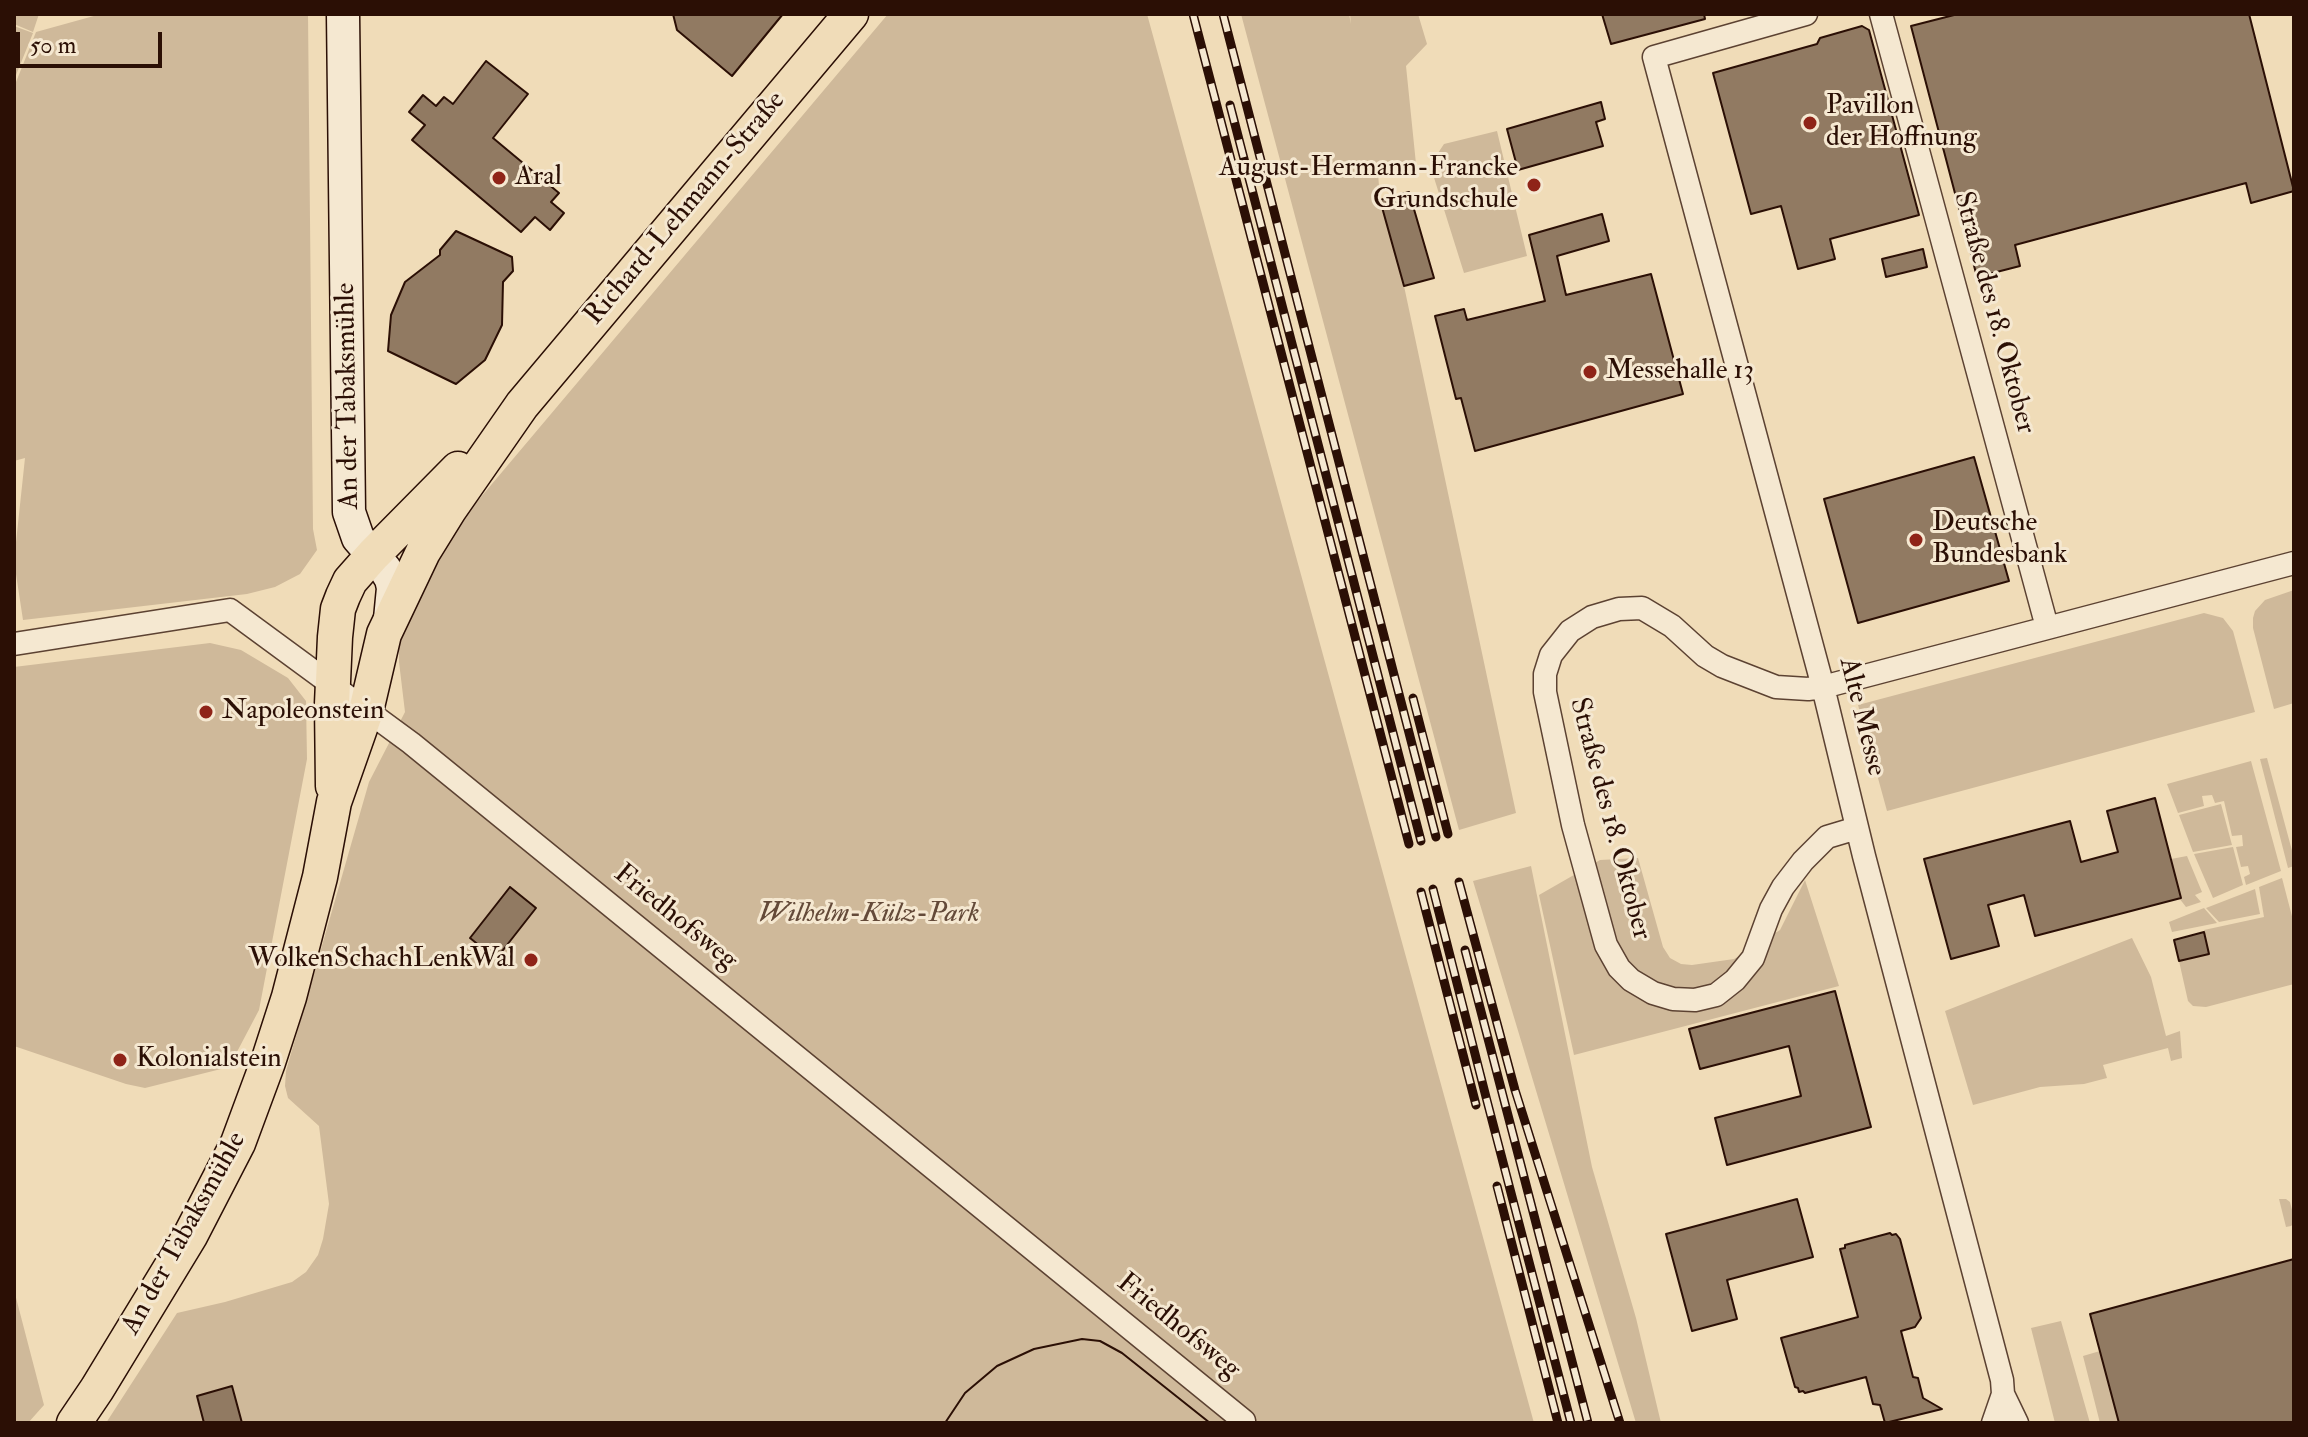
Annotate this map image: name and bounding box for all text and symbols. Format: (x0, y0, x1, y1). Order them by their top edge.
scale bar (20, 16, 166, 66)
text: 50 m (30, 30, 76, 61)
street label: Richard-Lehmann-Straße (578, 85, 794, 333)
place label: Pavillon der Hoffnung (1826, 90, 1977, 156)
marker: Pavillon der Hoffnung (1801, 114, 1819, 132)
place label: August-Hermann-Francke Grundschule (1219, 152, 1518, 218)
place label: Aral (515, 161, 562, 195)
marker: Aral (490, 169, 508, 187)
marker: August-Hermann-Francke Grundschule (1525, 176, 1543, 194)
street label: Straße des 18. Oktober (1945, 188, 2041, 438)
street label: An der Tabaksmühle (330, 282, 368, 510)
place label: Messehalle 13 (1606, 355, 1754, 389)
marker: Messehalle 13 (1581, 363, 1599, 381)
place label: Deutsche Bundesbank (1932, 507, 2067, 573)
marker: Deutsche Bundesbank (1907, 531, 1925, 549)
street label: Alte Messe (1830, 654, 1892, 780)
street label: Straße des 18. Oktober (1561, 694, 1657, 944)
place label: Napoleonstein (222, 695, 384, 729)
marker: Napoleonstein (197, 703, 215, 721)
street label: Friedhofsweg (606, 858, 744, 978)
park label: Wilhelm-Külz-Park (758, 898, 980, 932)
place label: WolkenSchachLenkWal (248, 943, 515, 977)
marker: WolkenSchachLenkWal (522, 951, 540, 969)
place label: Kolonialstein (136, 1043, 282, 1077)
marker: Kolonialstein (111, 1051, 129, 1069)
street label: An der Tabaksmühle (115, 1127, 255, 1341)
street label: Friedhofsweg (1109, 1267, 1247, 1387)

